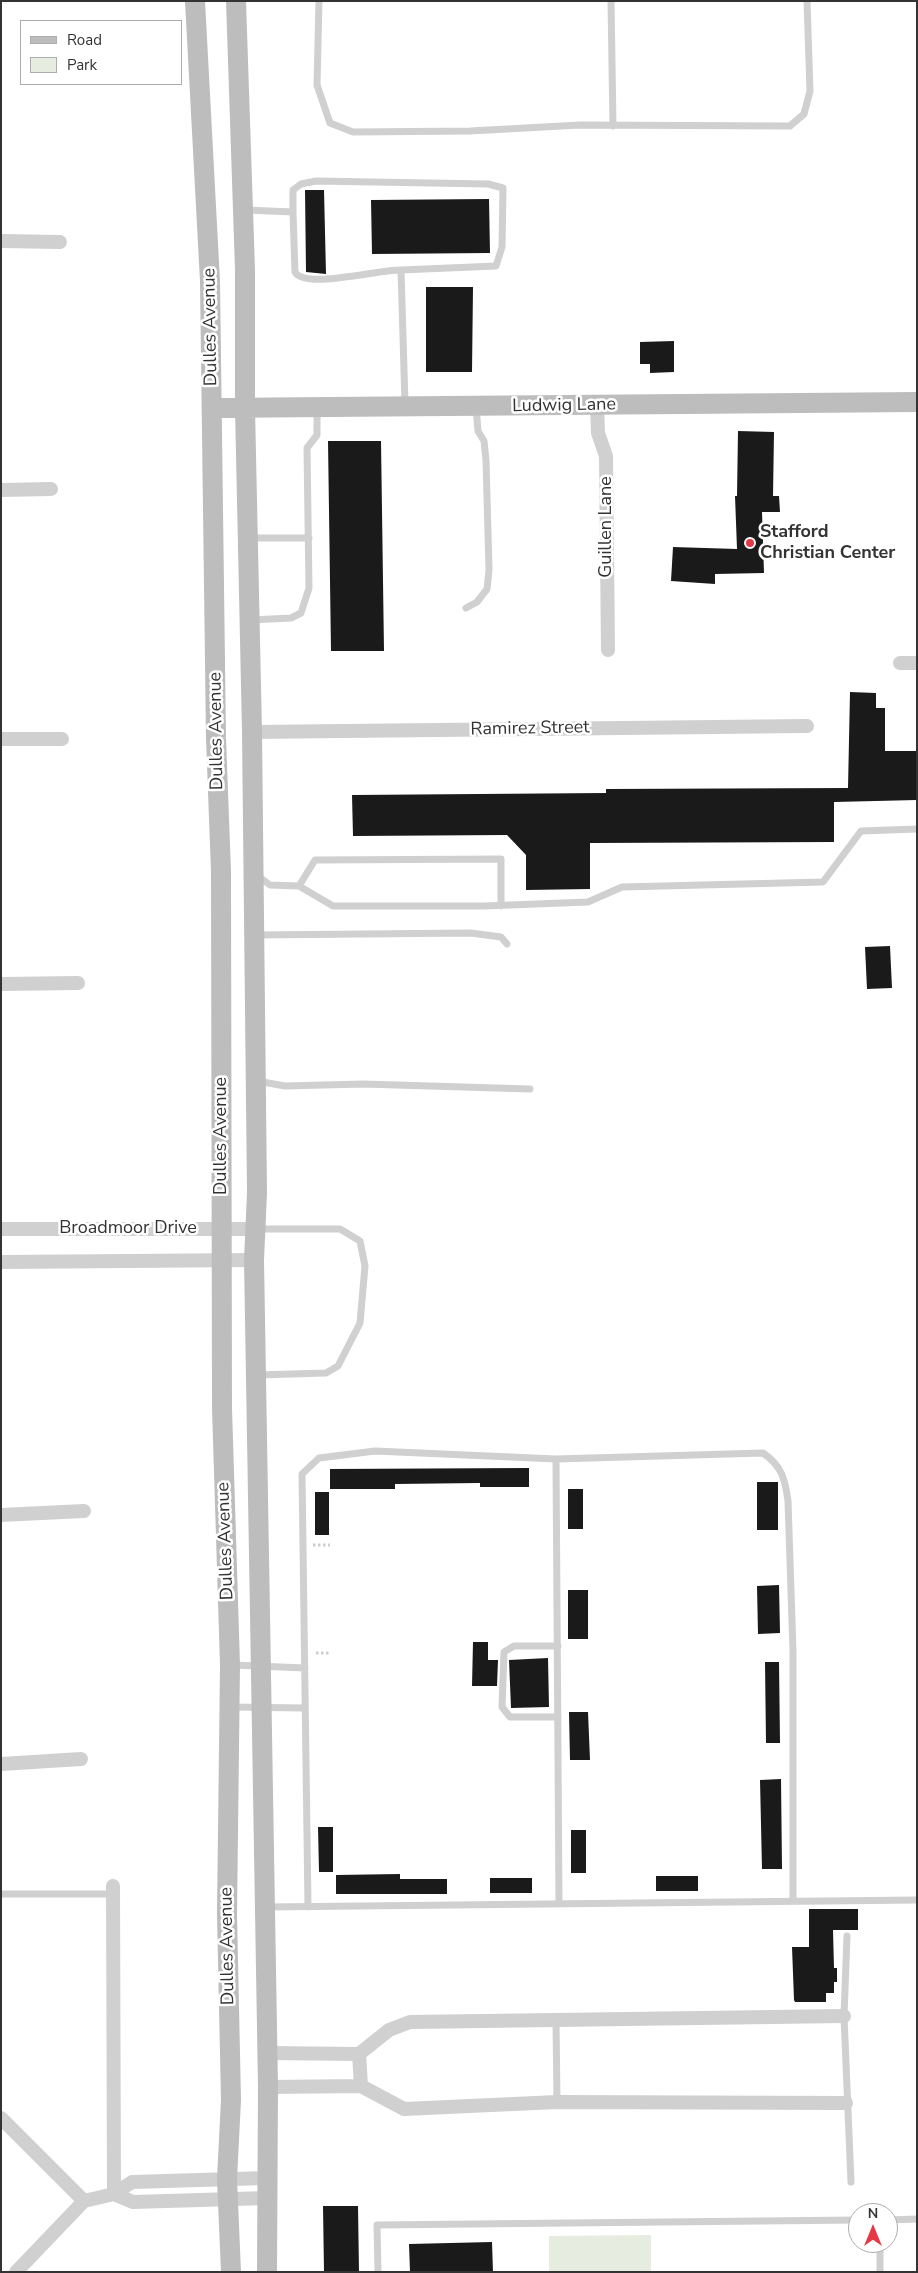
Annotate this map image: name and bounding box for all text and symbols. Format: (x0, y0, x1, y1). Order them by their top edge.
legend (20, 20, 182, 85)
text: Road (67, 30, 102, 50)
text: Park (67, 55, 97, 75)
street label: Dulles Avenue (199, 268, 223, 386)
street label: Ludwig Lane (512, 394, 616, 418)
street label: Guillen Lane (596, 476, 618, 578)
place label: Stafford Christian Center (760, 522, 895, 564)
marker: Stafford Christian Center (744, 537, 756, 549)
street label: Dulles Avenue (205, 672, 229, 790)
street label: Ramirez Street (470, 717, 590, 741)
street label: Dulles Avenue (211, 1077, 233, 1195)
street label: Broadmoor Drive (59, 1218, 197, 1240)
street label: Dulles Avenue (213, 1482, 239, 1600)
street label: Dulles Avenue (216, 1887, 240, 2005)
north arrow (848, 2203, 898, 2253)
text: N (868, 2204, 878, 2223)

